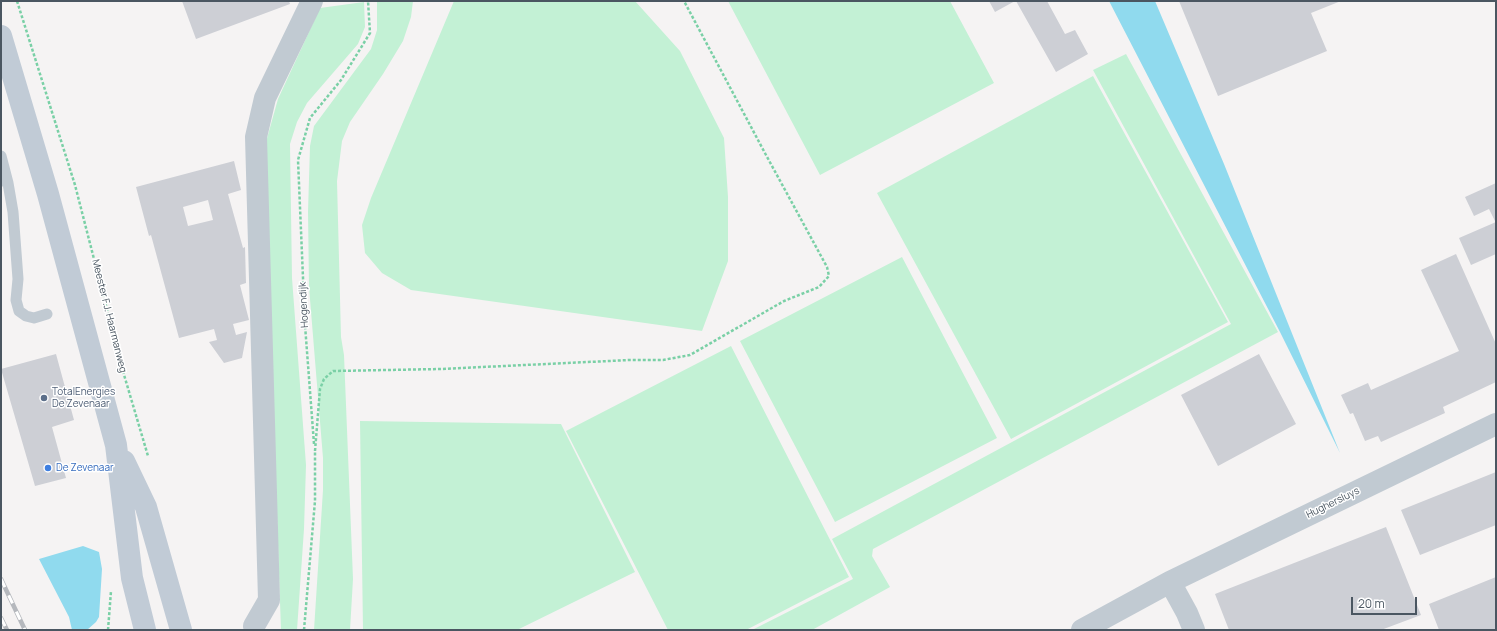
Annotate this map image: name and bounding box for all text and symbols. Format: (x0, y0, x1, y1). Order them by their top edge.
street label: Meester F.J. Haarmanweg (89, 258, 129, 374)
street label: Hogendijk (297, 282, 311, 328)
place label: TotalEnergies De Zevenaar (52, 386, 115, 410)
marker: TotalEnergies De Zevenaar (39, 393, 49, 403)
place label: De Zevenaar (56, 462, 114, 474)
marker: De Zevenaar (43, 463, 53, 473)
street label: Hughersluys (1304, 485, 1362, 521)
scale bar (1353, 589, 1419, 615)
text: 20 m (1358, 595, 1385, 612)

